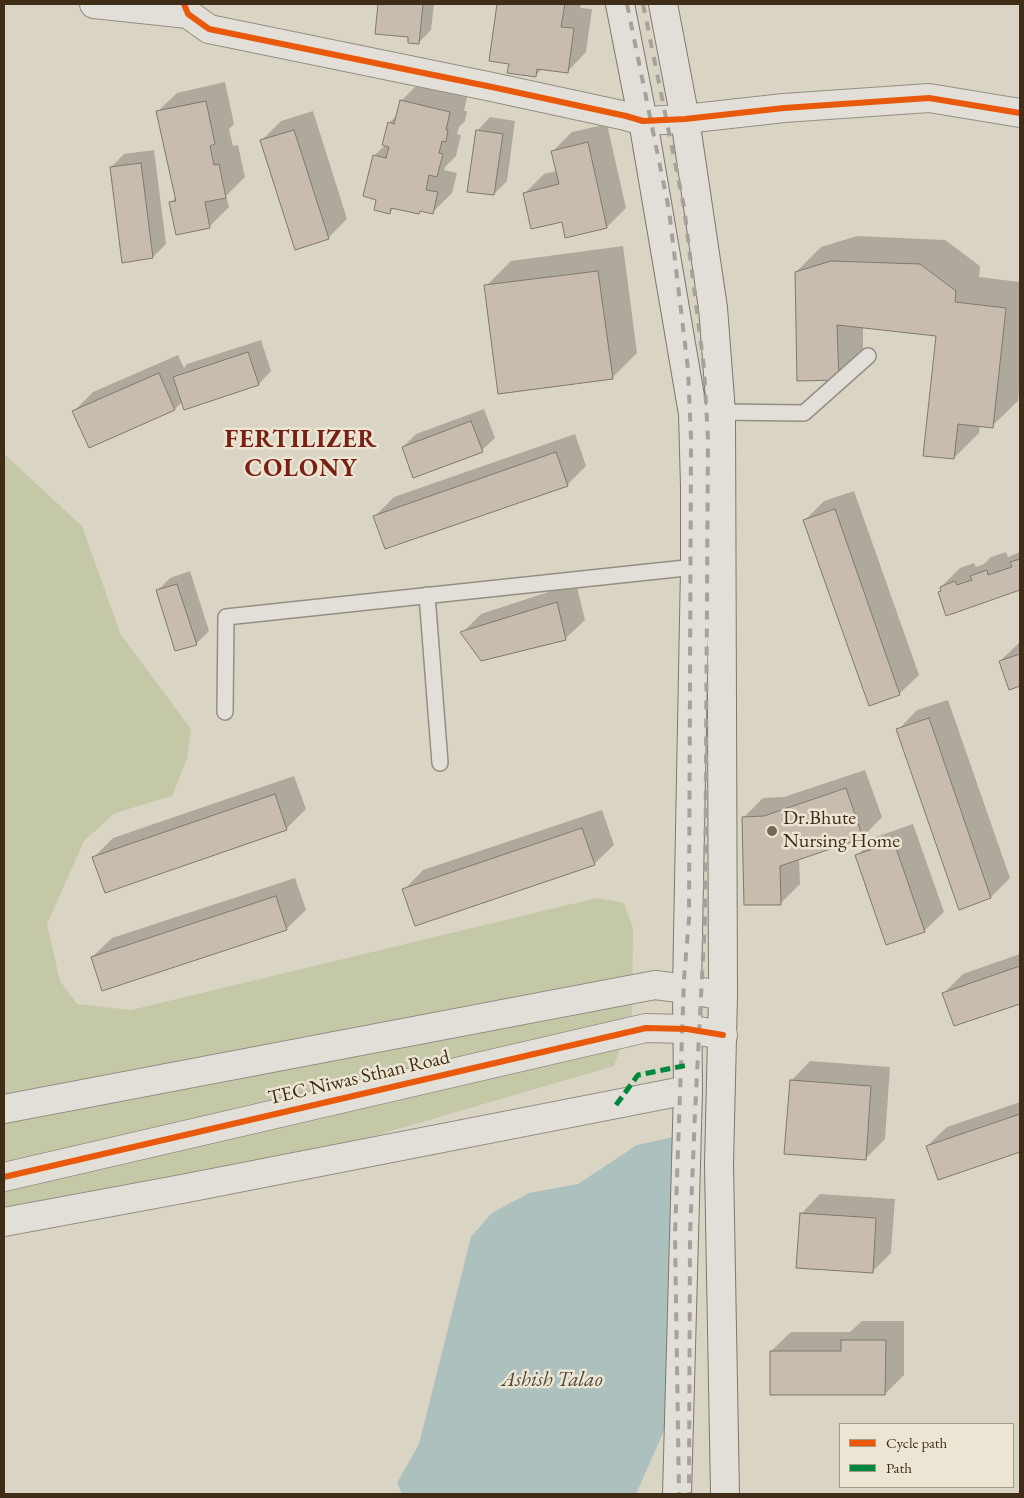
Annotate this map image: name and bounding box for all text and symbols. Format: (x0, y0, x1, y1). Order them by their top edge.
district label: FERTILIZER COLONY (223, 425, 379, 484)
place label: Dr.Bhute Nursing Home (783, 807, 900, 854)
marker: Dr.Bhute Nursing Home (765, 824, 779, 838)
street label: TEC Niwas Sthan Road (266, 1045, 452, 1111)
water label: Ashish Talao (501, 1367, 603, 1393)
legend (839, 1423, 1014, 1488)
text: Cycle path (886, 1433, 947, 1452)
text: Path (886, 1458, 912, 1477)

